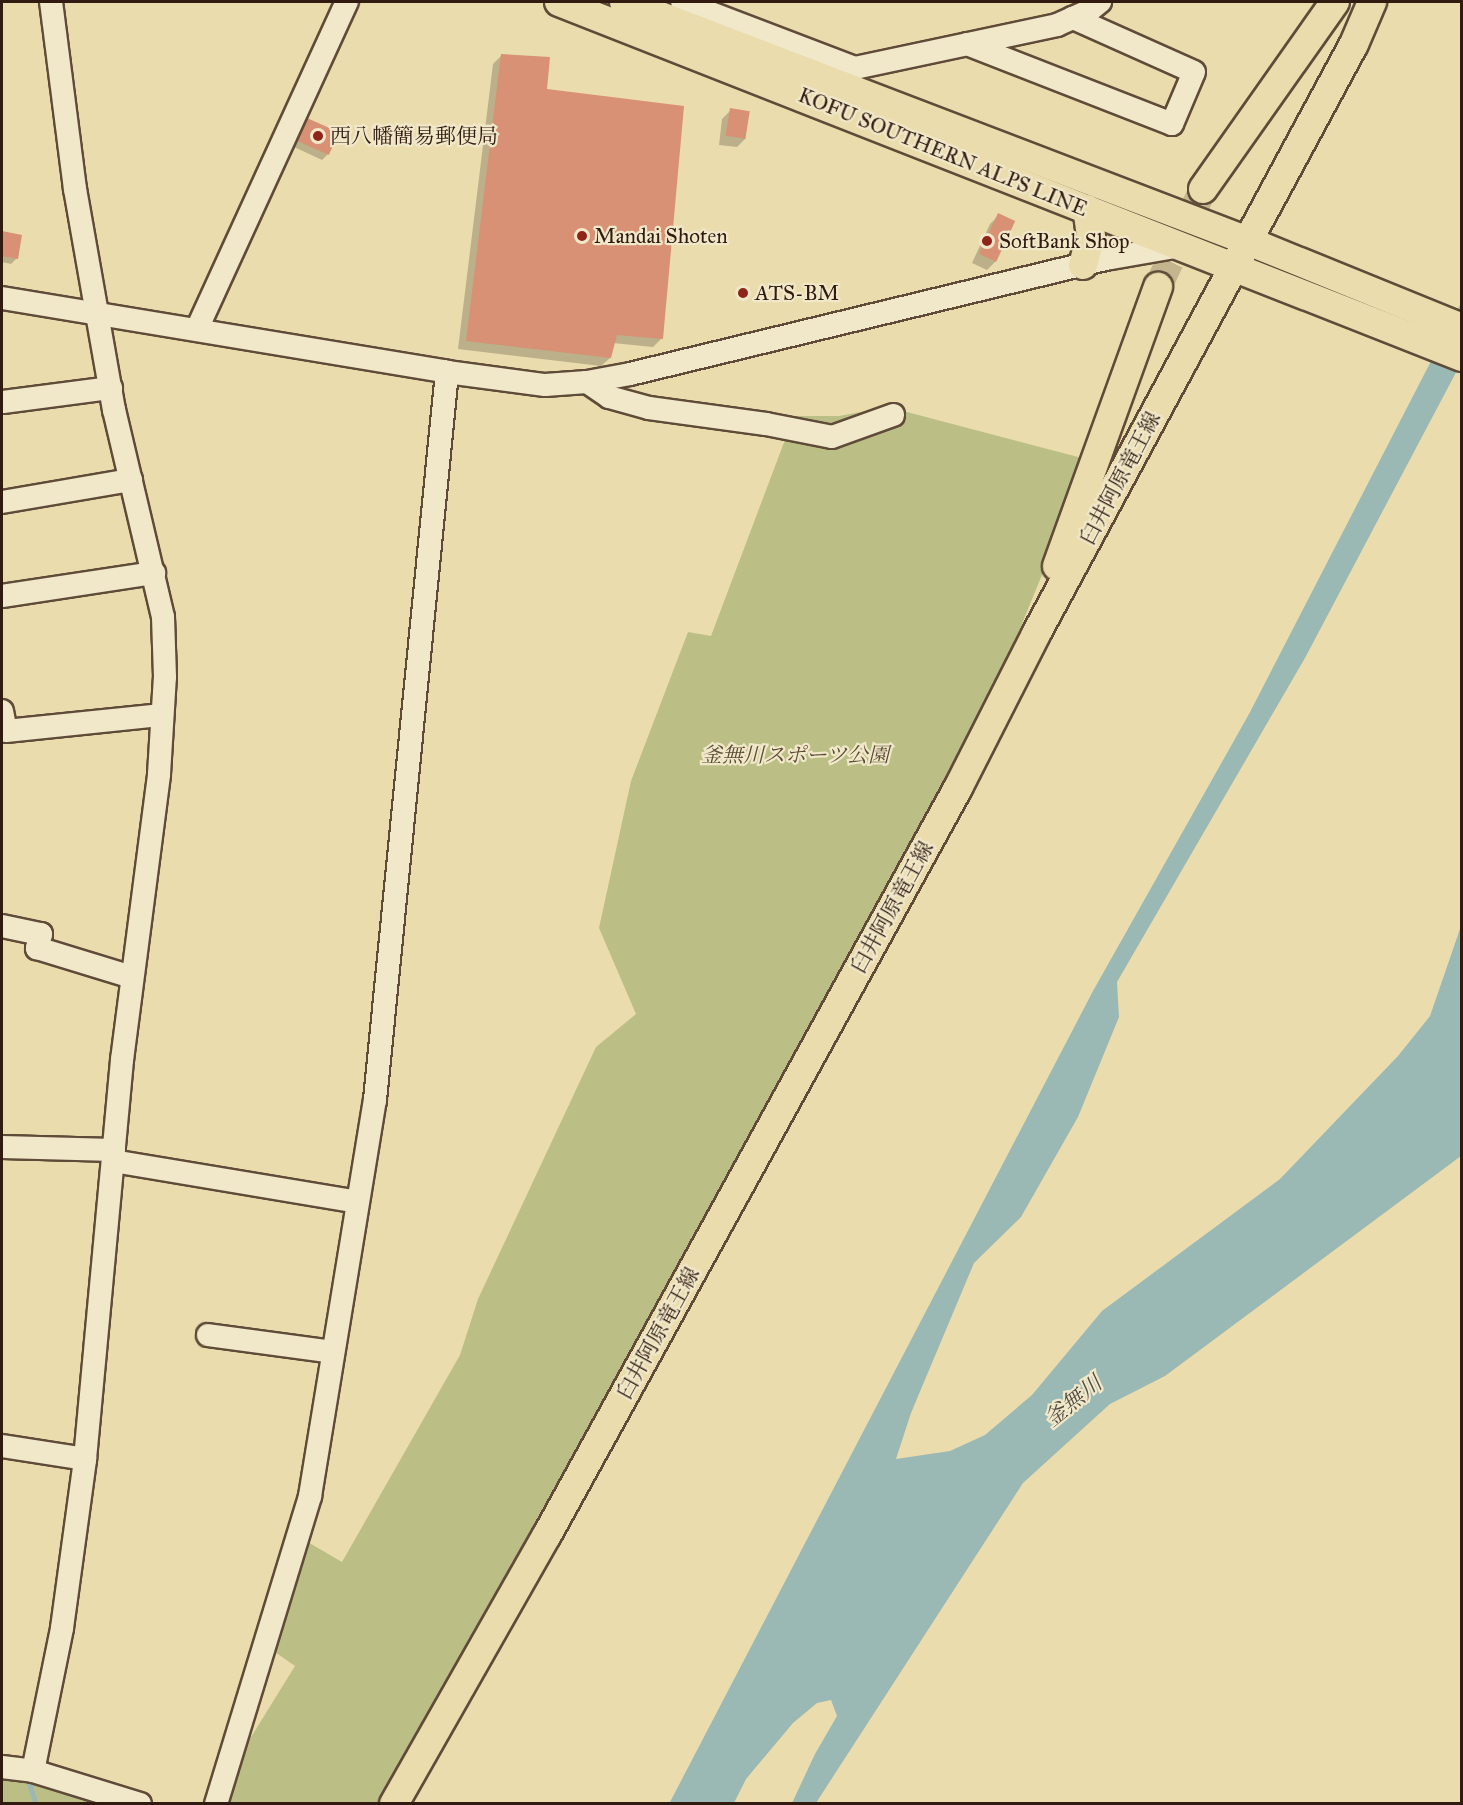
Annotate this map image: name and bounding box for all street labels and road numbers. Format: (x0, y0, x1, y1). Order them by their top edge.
street label: KOFU SOUTHERN ALPS LINE (795, 82, 1091, 222)
street label: 臼井阿原竜王線 (1074, 407, 1166, 549)
street label: 臼井阿原竜王線 (845, 837, 939, 977)
street label: 臼井阿原竜王線 (611, 1263, 705, 1403)

